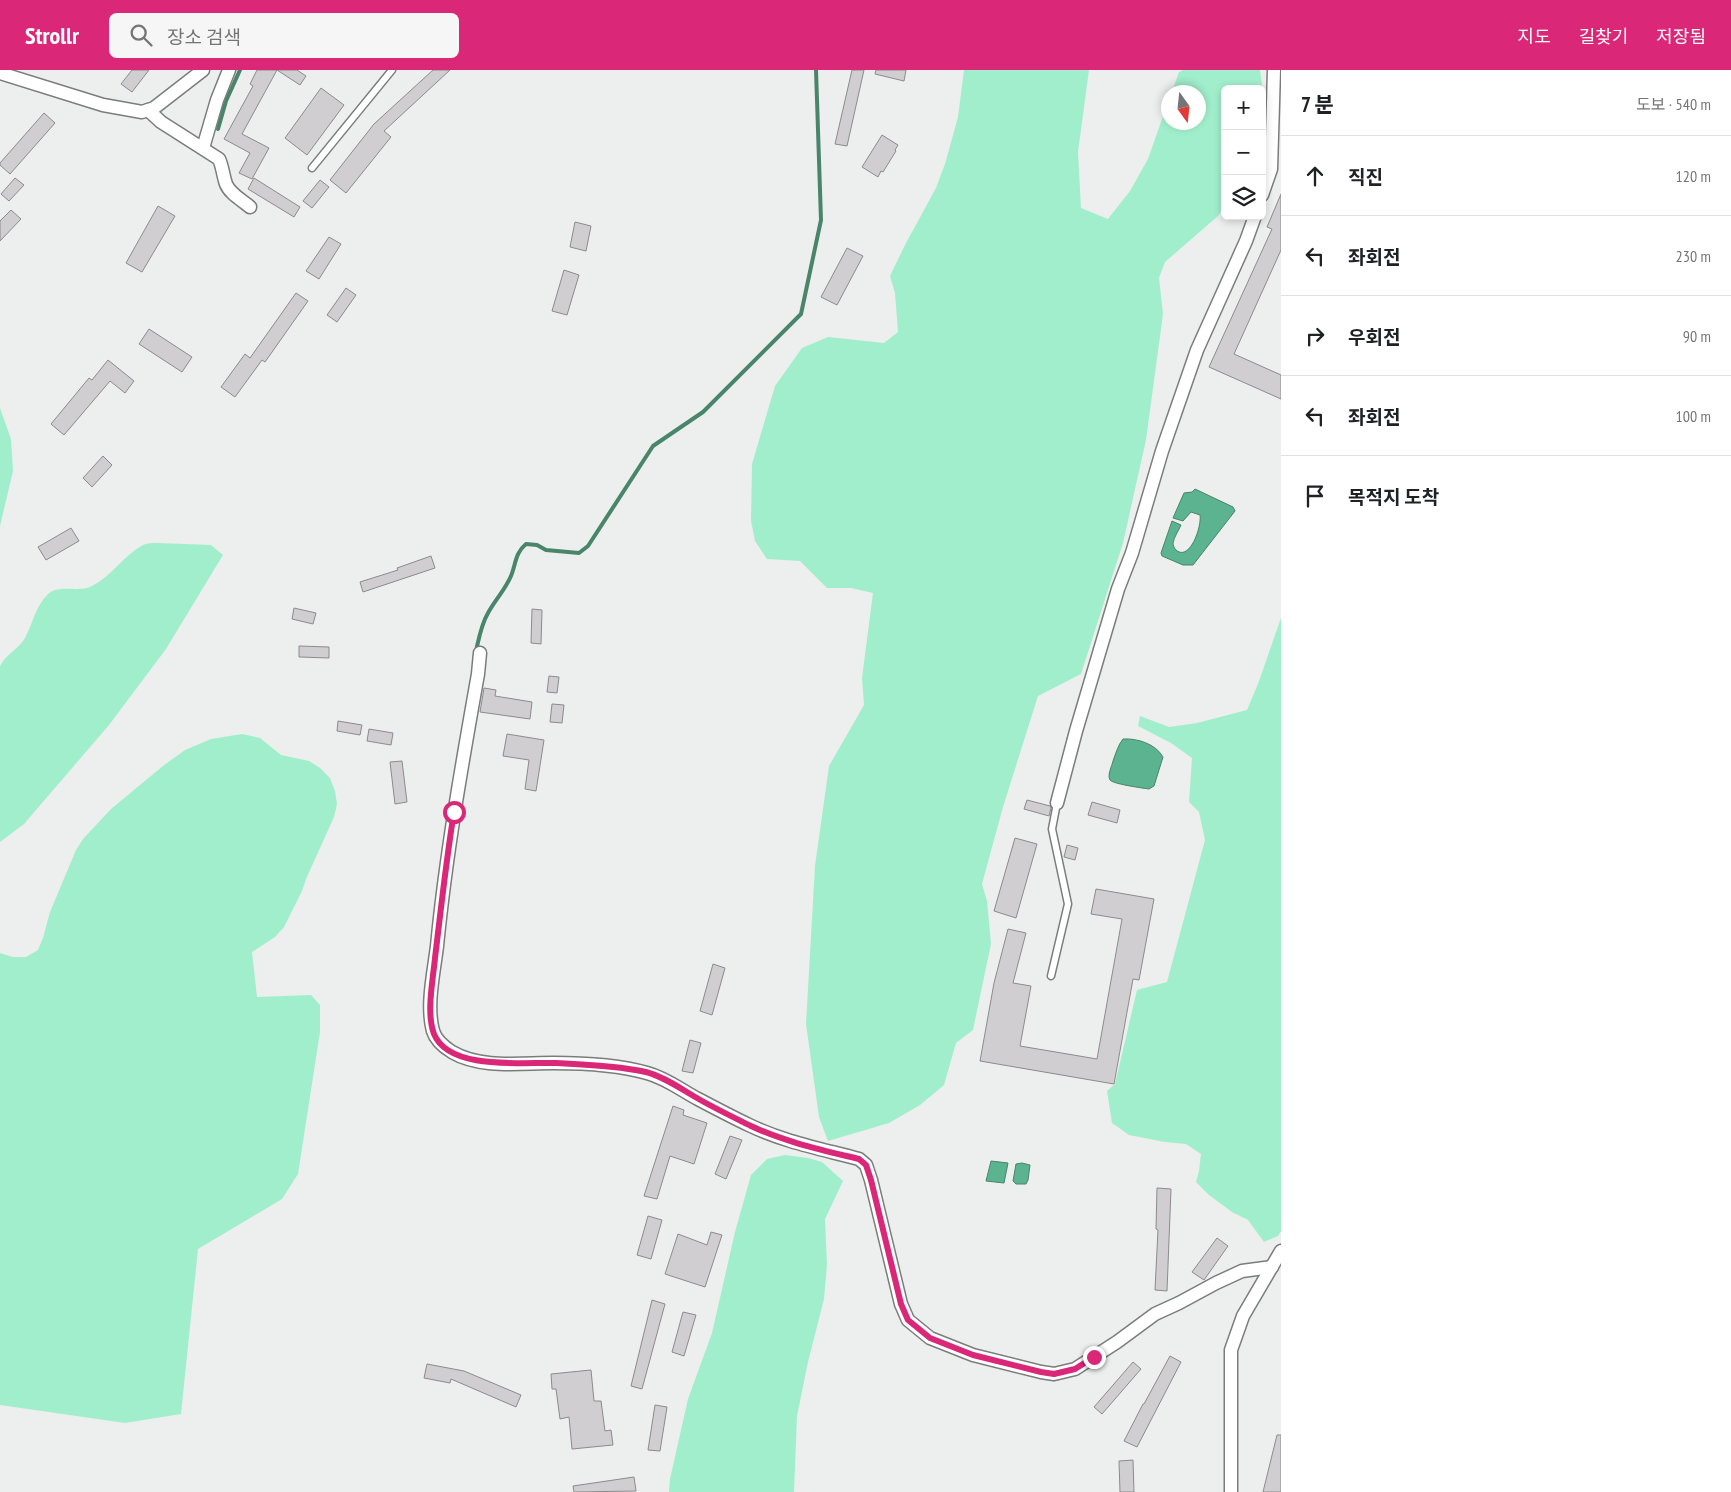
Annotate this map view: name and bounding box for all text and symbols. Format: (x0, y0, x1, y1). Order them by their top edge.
search box (109, 13, 459, 58)
text: Strollr (25, 20, 79, 51)
icon: search (127, 21, 155, 49)
text: 장소 검색 (167, 25, 241, 49)
text: 지도 (1518, 25, 1551, 48)
text: 길찾기 (1579, 25, 1628, 48)
text: 저장됨 (1656, 25, 1706, 48)
north arrow (1161, 85, 1206, 130)
map controls (1221, 85, 1266, 220)
button: + (1221, 85, 1266, 130)
text: 7 분 (1301, 91, 1334, 118)
text: 도보 · 540 m (1636, 94, 1711, 114)
button: − (1221, 130, 1266, 175)
icon: ahead (1301, 162, 1329, 190)
text: 직진 (1348, 165, 1383, 189)
text: 120 m (1676, 166, 1711, 186)
button: layers (1221, 175, 1266, 220)
icon: left (1301, 242, 1329, 270)
text: 좌회전 (1348, 245, 1400, 269)
text: 230 m (1676, 246, 1711, 266)
icon: right (1301, 322, 1329, 350)
text: 우회전 (1348, 325, 1400, 349)
text: 90 m (1683, 326, 1711, 346)
icon: left (1301, 402, 1329, 430)
text: 좌회전 (1348, 405, 1400, 429)
text: 100 m (1676, 406, 1711, 426)
icon: arrive (1301, 482, 1329, 510)
text: 목적지 도착 (1348, 485, 1439, 509)
route start (443, 801, 466, 824)
route end (1083, 1346, 1106, 1369)

